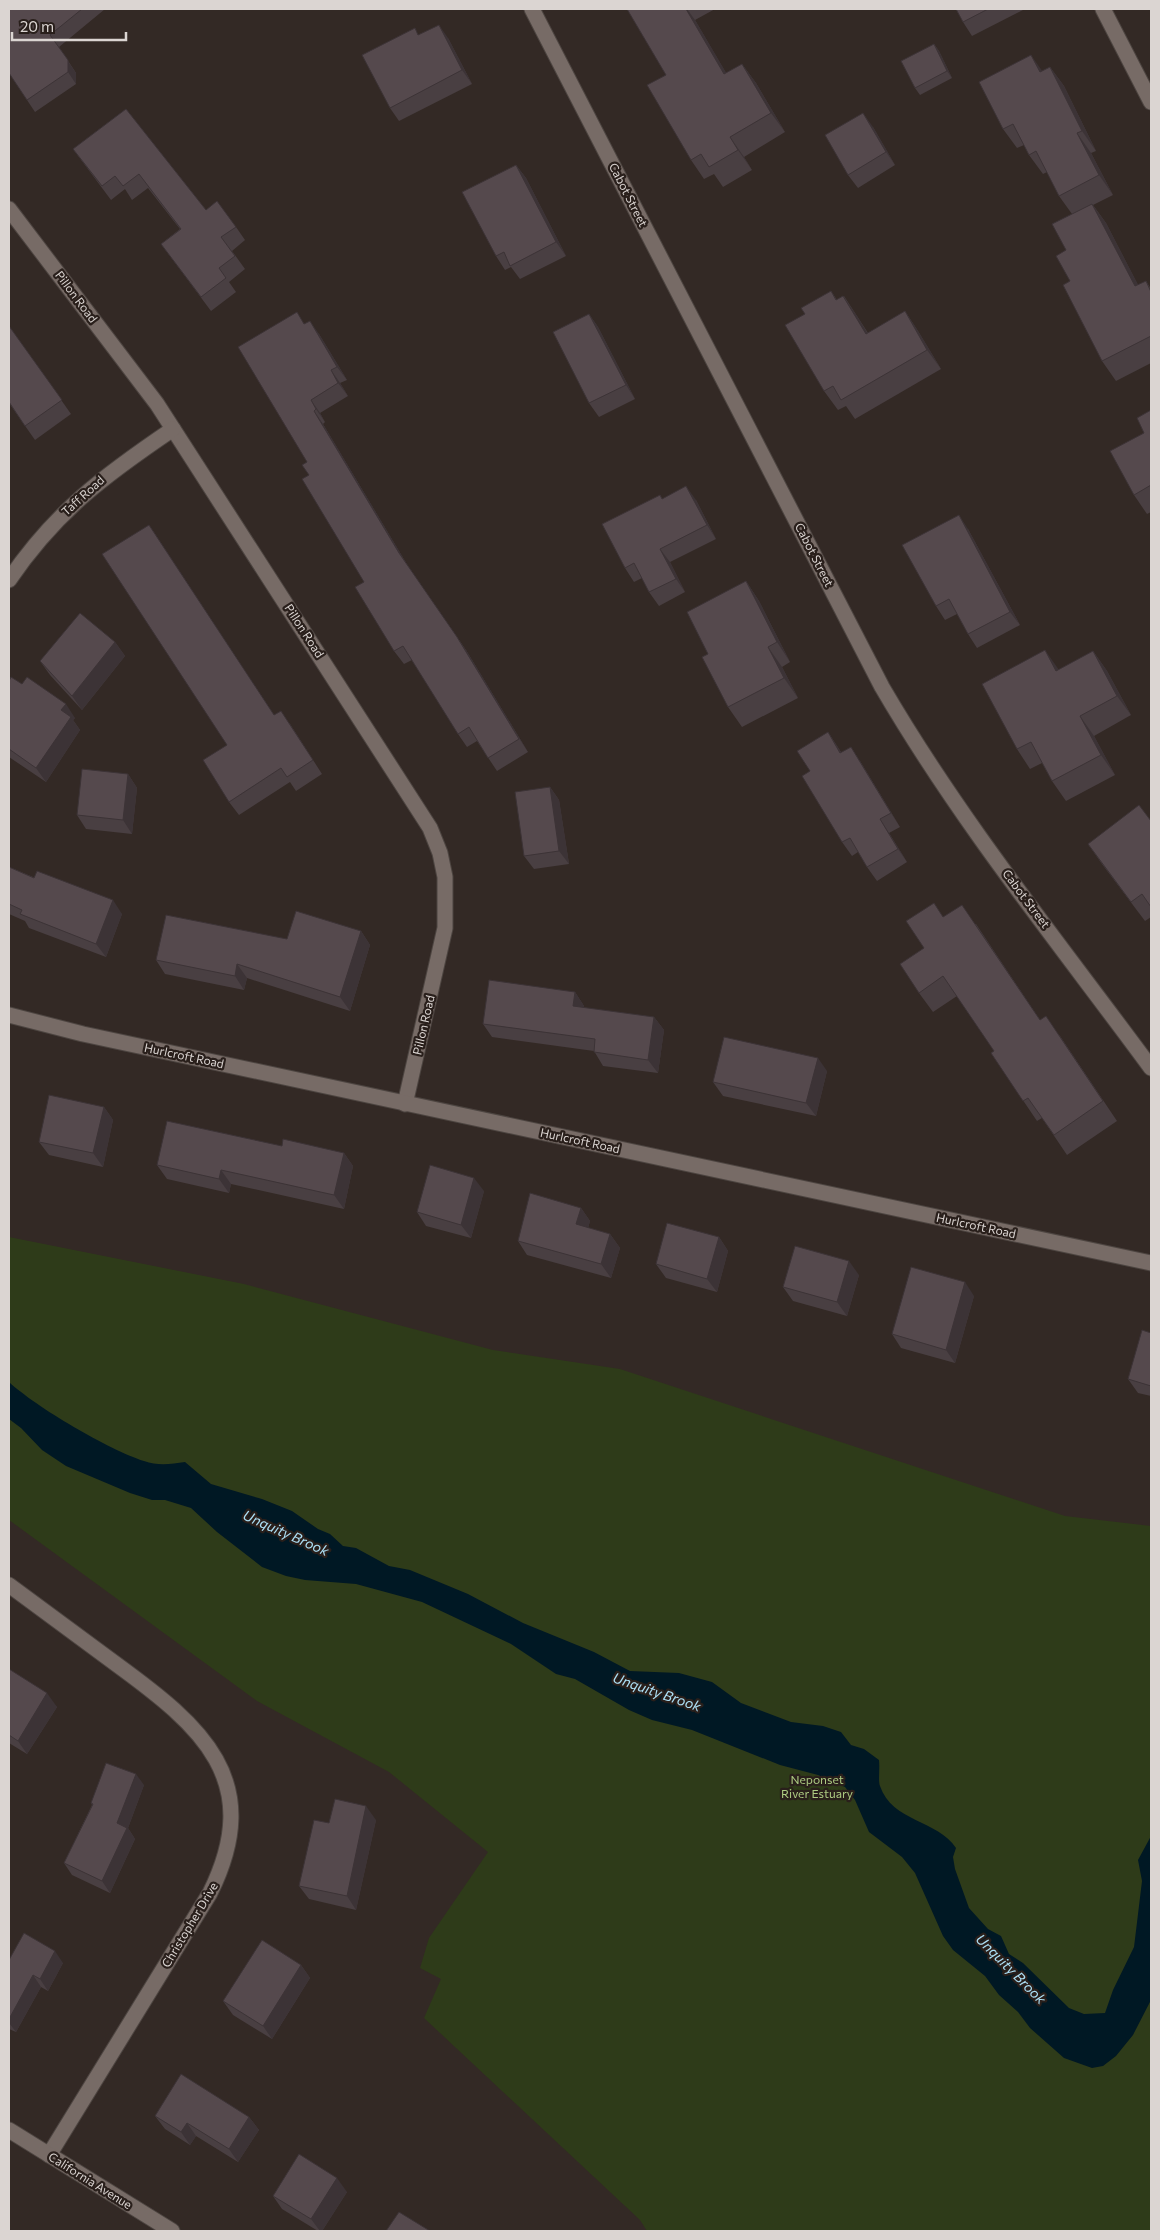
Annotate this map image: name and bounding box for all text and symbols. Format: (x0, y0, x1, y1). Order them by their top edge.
scale bar (12, 10, 126, 42)
text: 20 m (20, 17, 54, 35)
street label: Cabot Street (607, 160, 651, 229)
street label: Pillon Road (53, 268, 101, 325)
street label: Taff Road (58, 472, 107, 518)
street label: Cabot Street (793, 520, 837, 589)
street label: Pillon Road (282, 601, 327, 660)
street label: Cabot Street (1000, 866, 1053, 931)
street label: Pillon Road (409, 993, 437, 1056)
street label: Hurlcroft Road (143, 1040, 225, 1070)
street label: Hurlcroft Road (539, 1125, 621, 1155)
street label: Hurlcroft Road (935, 1210, 1017, 1240)
water label: Unquity Brook (241, 1506, 332, 1559)
water label: Unquity Brook (611, 1668, 704, 1715)
park label: Neponset River Estuary (781, 1772, 853, 1800)
street label: Christopher Drive (158, 1879, 220, 1970)
water label: Unquity Brook (973, 1930, 1050, 2008)
street label: California Avenue (46, 2149, 135, 2211)

